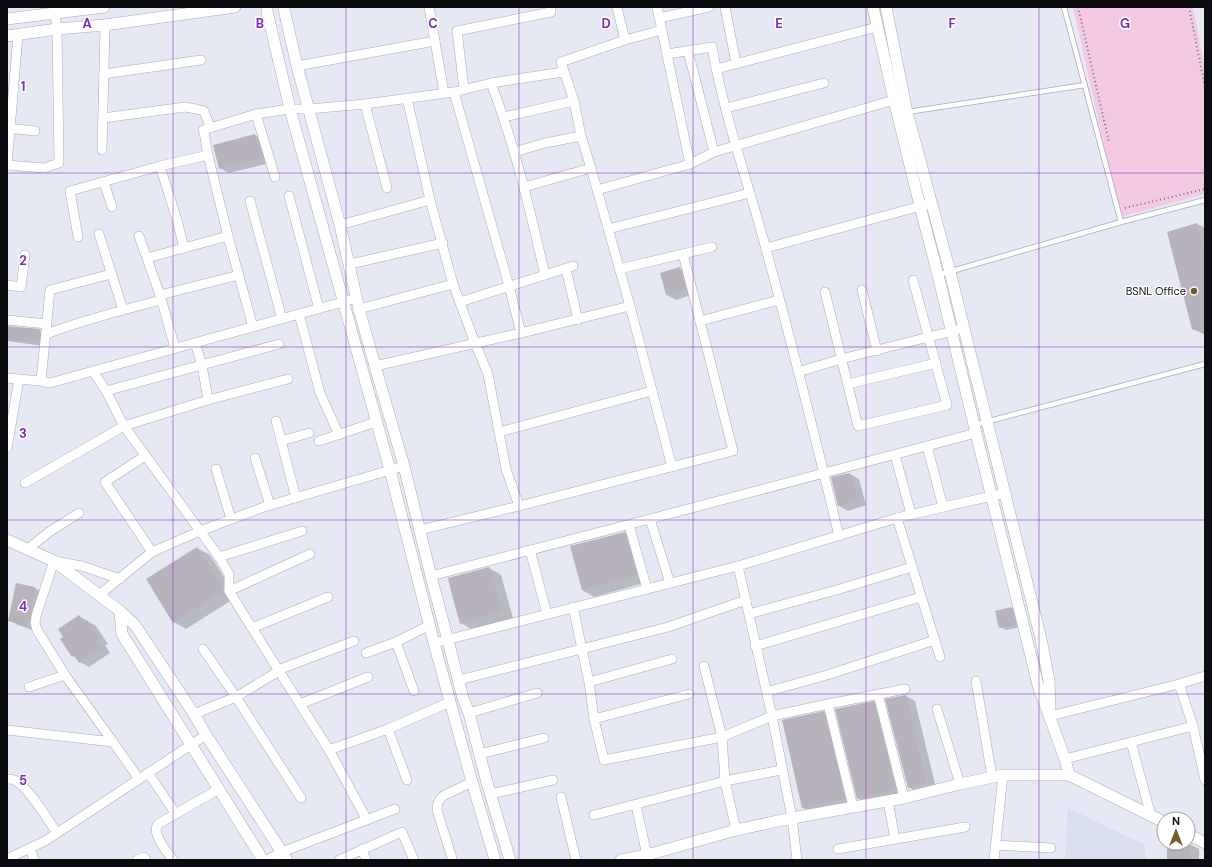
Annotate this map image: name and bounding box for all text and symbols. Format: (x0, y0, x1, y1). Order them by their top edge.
text: A (82, 15, 92, 32)
text: B (256, 15, 264, 32)
text: C (428, 15, 438, 32)
text: D (601, 15, 611, 32)
text: E (775, 15, 783, 32)
text: F (948, 15, 956, 32)
text: G (1120, 15, 1130, 32)
text: 1 (21, 78, 25, 95)
text: 2 (19, 252, 27, 269)
place label: BSNL Office (1126, 284, 1186, 298)
marker: BSNL Office (1189, 286, 1199, 296)
text: 3 (19, 425, 27, 442)
text: 4 (19, 598, 27, 615)
text: 5 (19, 772, 27, 789)
north arrow (1156, 811, 1196, 851)
text: N (1172, 814, 1180, 828)

